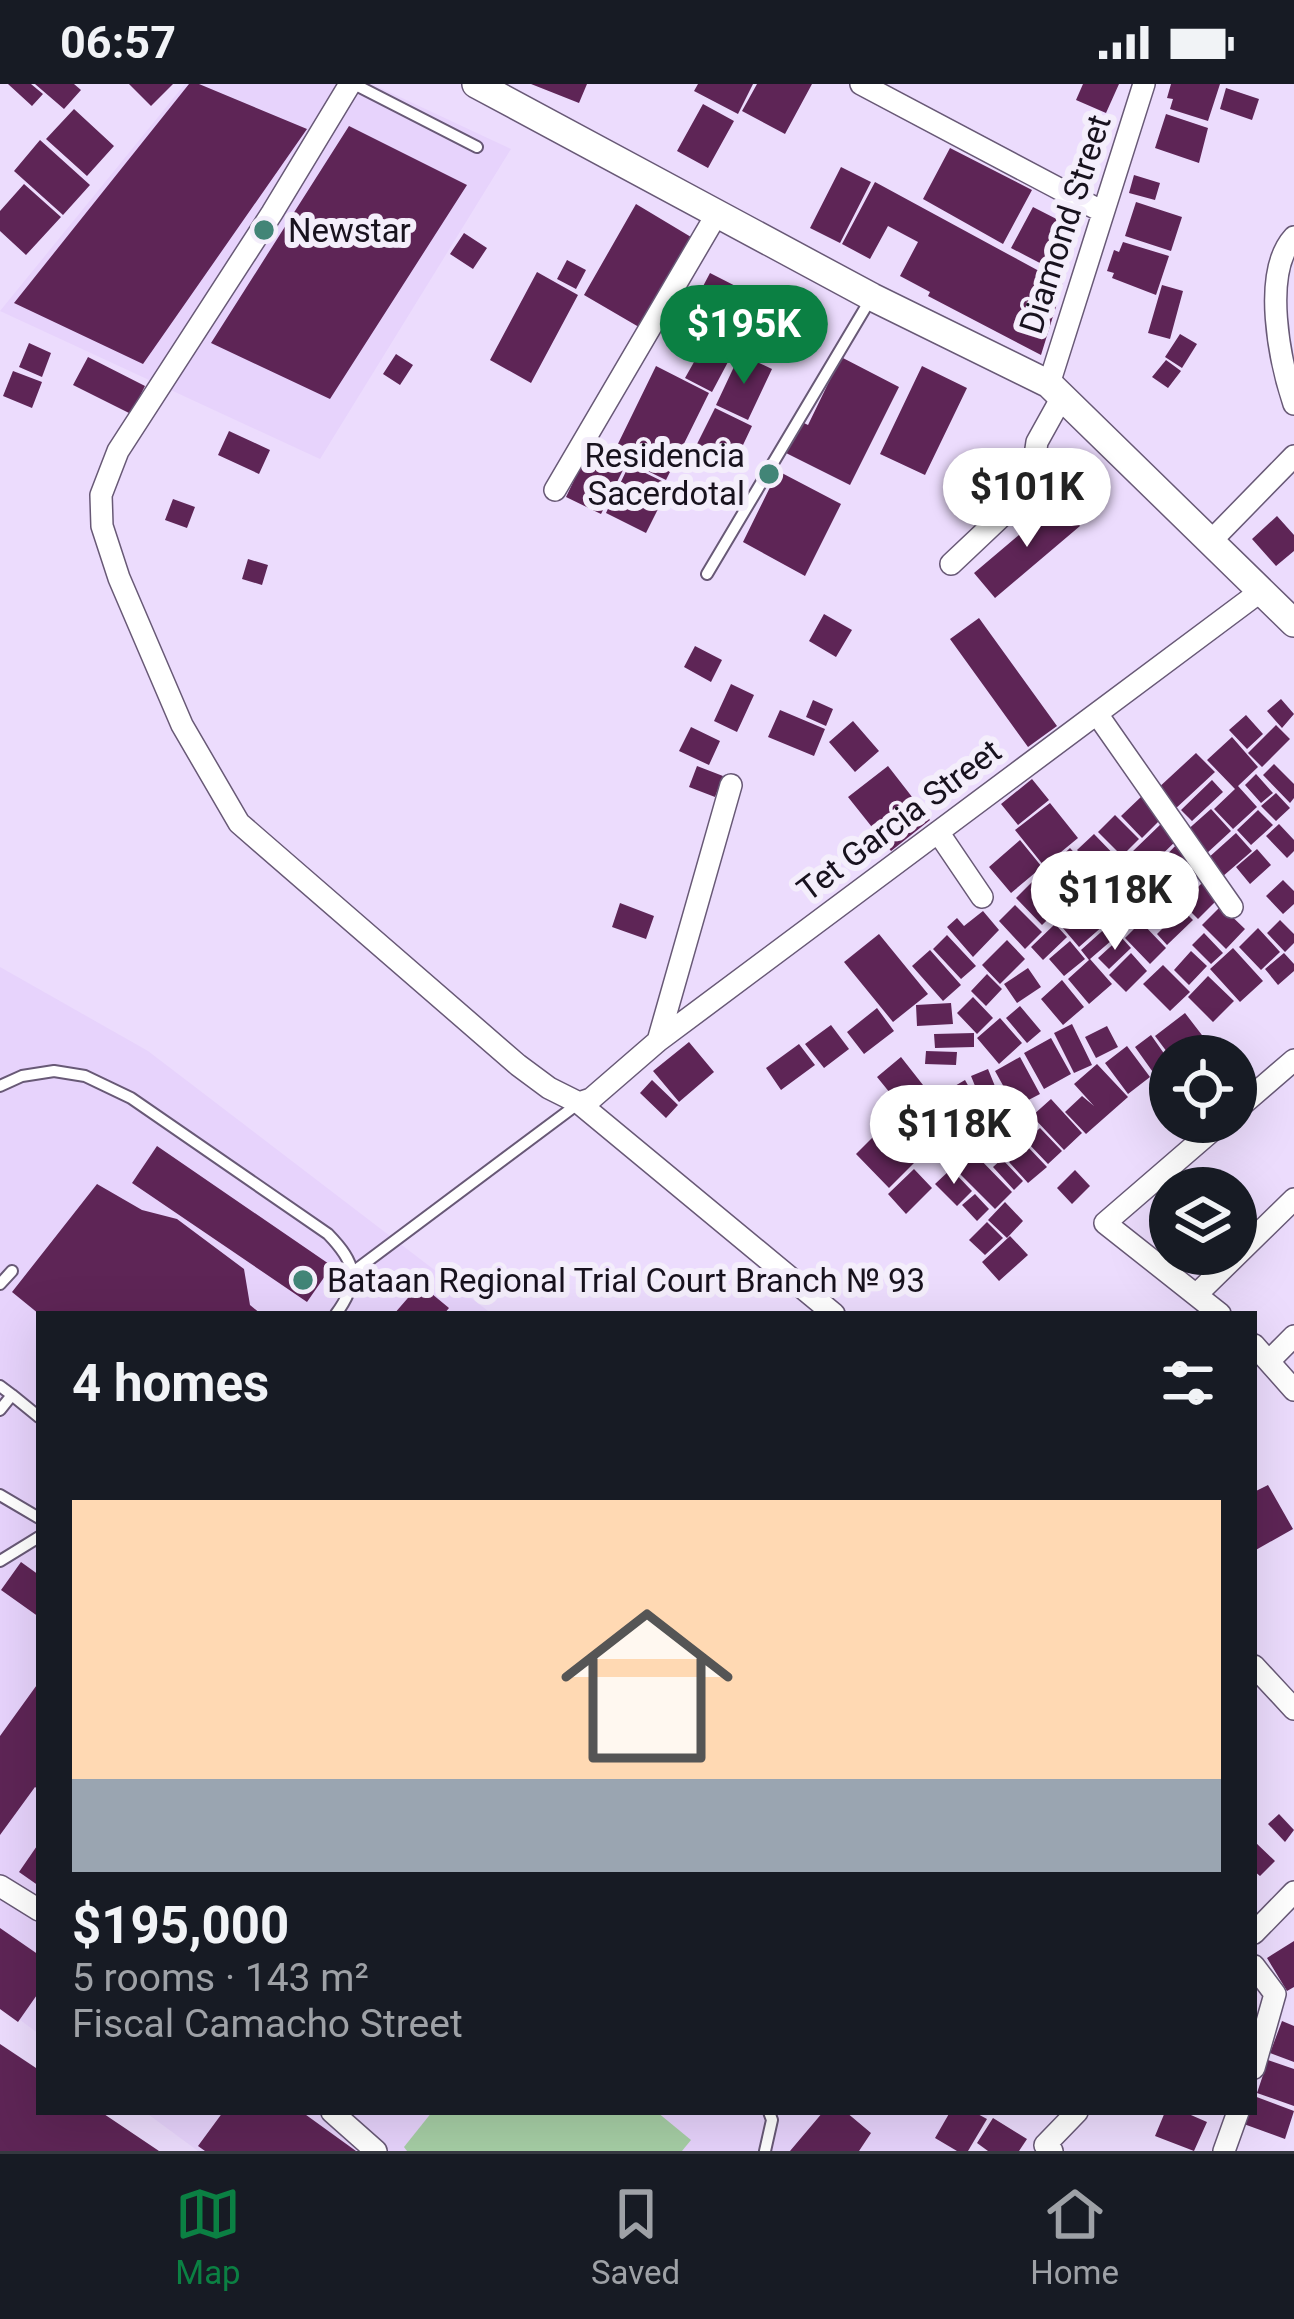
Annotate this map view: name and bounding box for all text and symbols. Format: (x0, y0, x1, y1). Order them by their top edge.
text: 06:57 (60, 16, 176, 69)
street label: Diamond Street (1011, 110, 1119, 338)
place label: Newstar (288, 211, 411, 250)
marker: Newstar (251, 217, 277, 243)
pin: $195K (660, 285, 828, 387)
text: $195K (687, 301, 801, 347)
place label: Residencia Sacerdotal (585, 436, 745, 513)
pin: $101K (943, 448, 1111, 550)
marker: Residencia Sacerdotal (756, 461, 782, 487)
text: $101K (970, 464, 1084, 510)
street label: Tet Garcia Street (790, 731, 1008, 909)
pin: $118K (1031, 851, 1199, 953)
text: $118K (1058, 867, 1172, 913)
map controls (1149, 1035, 1257, 1275)
button: locate (1149, 1035, 1257, 1143)
pin: $118K (870, 1085, 1038, 1187)
text: $118K (897, 1101, 1011, 1147)
button: layers (1149, 1167, 1257, 1275)
place label: Bataan Regional Trial Court Branch № 93 (327, 1261, 925, 1300)
marker: Bataan Regional Trial Court Branch № 93 (290, 1267, 316, 1293)
icon: filters (1155, 1350, 1221, 1416)
text: 4 homes (72, 1354, 269, 1413)
icon: home (539, 1578, 755, 1794)
text: $195,000 (72, 1896, 289, 1955)
text: 5 rooms · 143 m² (72, 1955, 369, 2001)
text: Fiscal Camacho Street (72, 2001, 463, 2047)
tab: Map (175, 2181, 241, 2292)
tab: Saved (591, 2181, 680, 2292)
tab: Home (1030, 2181, 1119, 2292)

